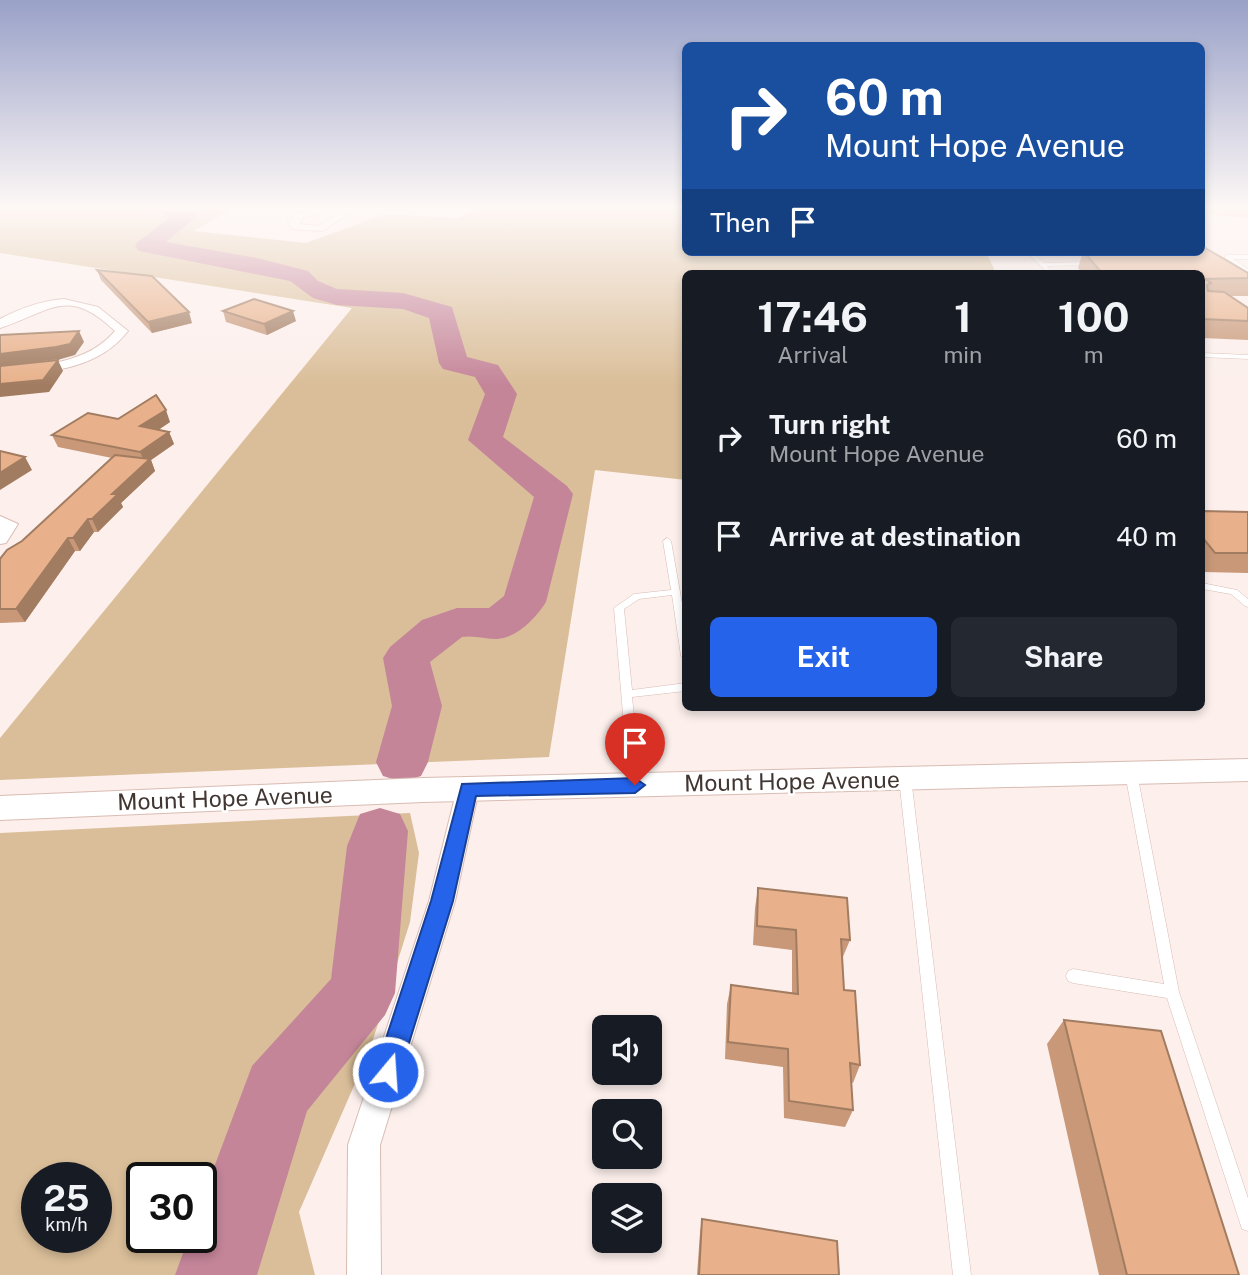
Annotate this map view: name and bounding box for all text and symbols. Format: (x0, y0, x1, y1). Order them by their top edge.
text: 60 m (825, 68, 944, 126)
icon: right (710, 70, 801, 161)
text: Mount Hope Avenue (825, 127, 1125, 164)
icon: arrive (784, 203, 822, 241)
text: Then (710, 207, 770, 238)
text: 17:46 (757, 292, 868, 341)
text: 1 (954, 292, 972, 341)
text: 100 (1058, 292, 1130, 341)
text: Arrival (777, 341, 848, 368)
text: min (943, 341, 982, 368)
text: m (1084, 341, 1104, 368)
text: Turn right (769, 409, 891, 440)
icon: right (710, 419, 748, 457)
text: 60 m (1116, 423, 1177, 454)
text: Mount Hope Avenue (769, 440, 985, 467)
icon: arrive (710, 517, 748, 555)
text: Arrive at destination (769, 521, 1021, 552)
text: 40 m (1116, 521, 1177, 552)
button: Exit (710, 617, 937, 697)
button: Share (951, 617, 1177, 697)
pin (605, 713, 665, 785)
icon: arrive (616, 724, 654, 762)
street label: Mount Hope Avenue (684, 766, 900, 796)
street label: Mount Hope Avenue (117, 781, 333, 815)
map controls (592, 1015, 662, 1253)
button: sound (592, 1015, 662, 1085)
position arrow (351, 1035, 425, 1109)
button: search (592, 1099, 662, 1169)
speed limit sign: 30 (126, 1162, 217, 1253)
text: 25 (44, 1178, 89, 1219)
button: layers (592, 1183, 662, 1253)
text: km/h (45, 1214, 88, 1235)

